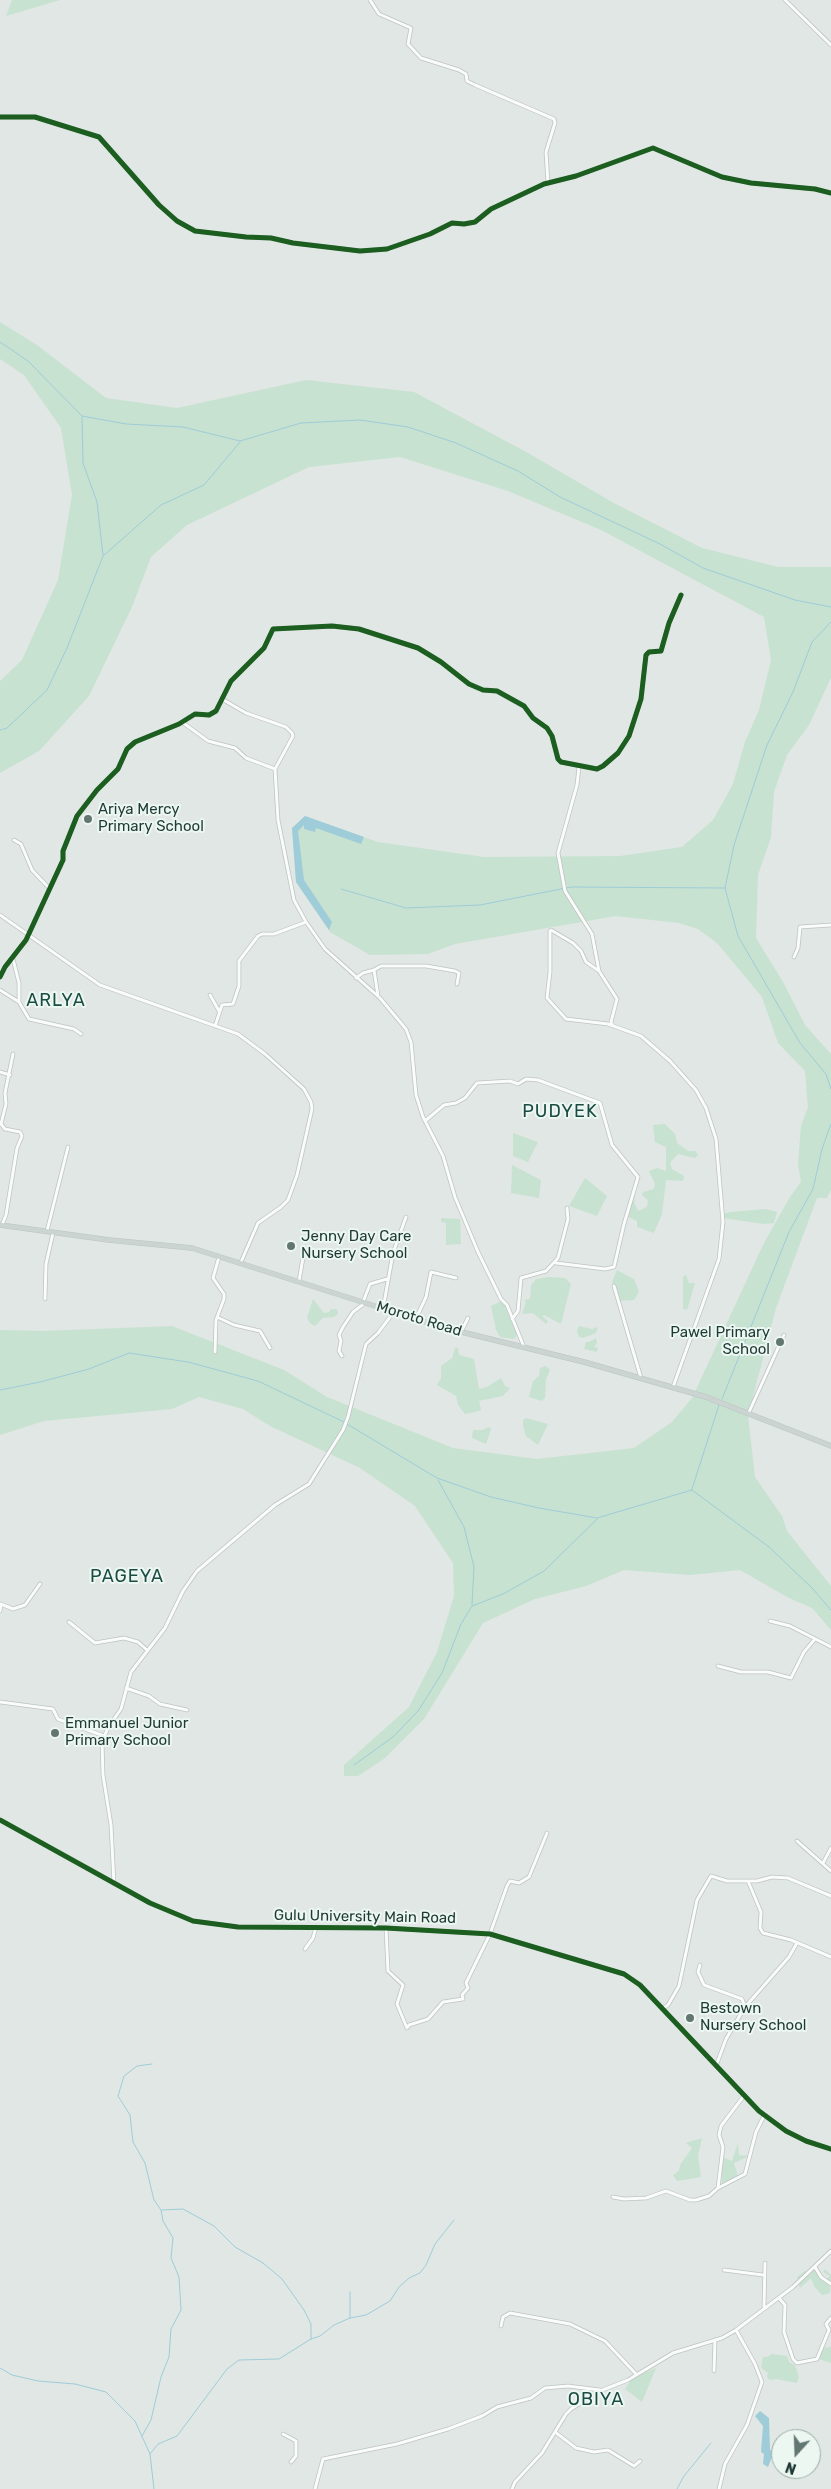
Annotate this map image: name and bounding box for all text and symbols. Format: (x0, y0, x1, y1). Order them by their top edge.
place label: Ariya Mercy Primary School (98, 801, 204, 836)
marker: Ariya Mercy Primary School (82, 813, 94, 825)
district label: ARLYA (26, 990, 86, 1012)
district label: PUDYEK (522, 1101, 598, 1123)
place label: Jenny Day Care Nursery School (301, 1228, 411, 1263)
marker: Jenny Day Care Nursery School (285, 1240, 297, 1252)
street label: Moroto Road (374, 1297, 464, 1341)
place label: Pawel Primary School (670, 1324, 770, 1359)
marker: Pawel Primary School (774, 1336, 786, 1348)
district label: PAGEYA (89, 1566, 165, 1588)
place label: Emmanuel Junior Primary School (65, 1715, 188, 1750)
marker: Emmanuel Junior Primary School (49, 1727, 61, 1739)
street label: Gulu University Main Road (274, 1906, 456, 1928)
place label: Bestown Nursery School (700, 2000, 806, 2035)
marker: Bestown Nursery School (684, 2012, 696, 2024)
district label: OBIYA (567, 2389, 625, 2411)
north arrow (771, 2429, 821, 2479)
text: N (783, 2458, 799, 2477)

